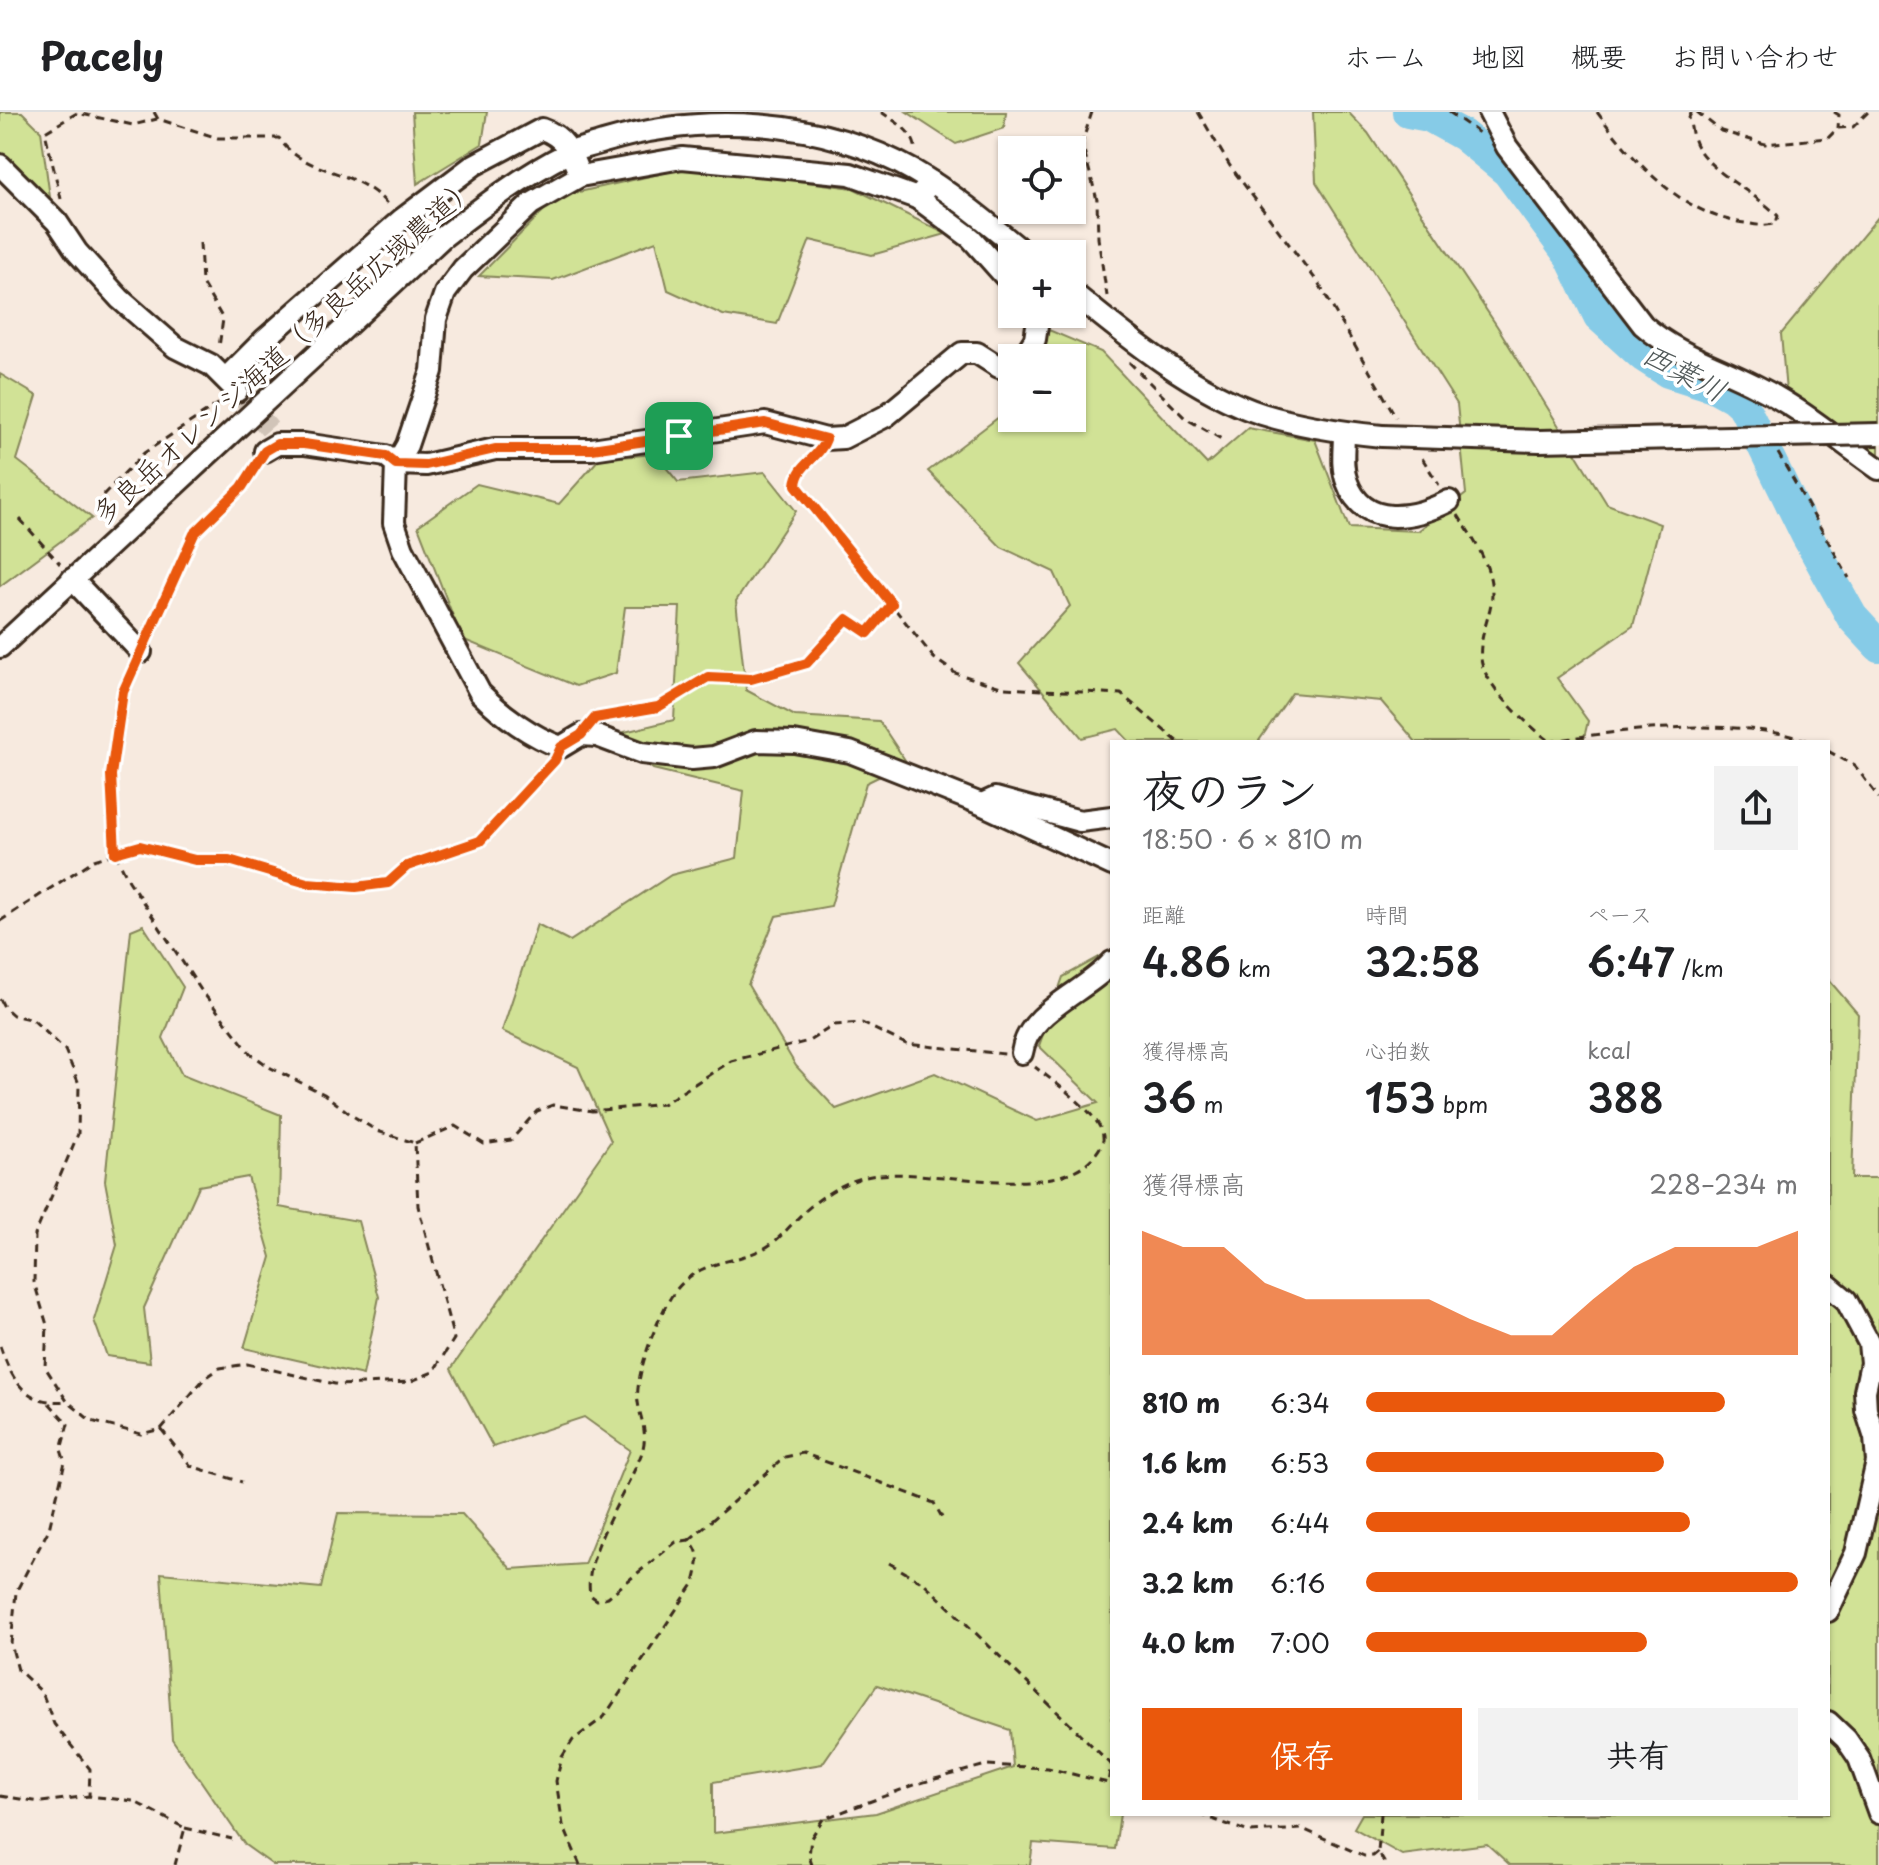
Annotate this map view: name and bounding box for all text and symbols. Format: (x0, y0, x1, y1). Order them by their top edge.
text: Pacely (40, 27, 164, 84)
text: ホーム (1344, 34, 1427, 77)
text: 地図 (1471, 34, 1527, 77)
text: 概要 (1571, 34, 1627, 77)
text: お問い合わせ (1671, 34, 1839, 77)
map controls (998, 136, 1086, 432)
button: locate (998, 136, 1086, 224)
street label: 多良岳オレンジ海道（多良岳広域農道） (81, 164, 485, 533)
button: + (998, 240, 1086, 328)
water label: 西葉川 (1635, 330, 1735, 412)
button: − (998, 344, 1086, 432)
pin (645, 402, 713, 470)
icon: arrive (657, 414, 701, 458)
text: 夜のラン (1142, 756, 1318, 822)
button: share (1714, 766, 1798, 850)
text: 18:50 · 6 × 810 m (1142, 819, 1363, 858)
text: 距離 (1142, 897, 1186, 930)
text: 時間 (1365, 897, 1409, 930)
text: ペース (1587, 897, 1652, 930)
text: 4.86 (1142, 930, 1231, 991)
text: 32:58 (1365, 930, 1481, 991)
text: 6:47 (1587, 930, 1675, 991)
text: km (1231, 951, 1271, 984)
text: /km (1675, 951, 1724, 984)
text: 獲得標高 (1142, 1033, 1230, 1066)
text: 心拍数 (1365, 1033, 1431, 1066)
text: kcal (1587, 1033, 1631, 1066)
text: 36 (1142, 1066, 1196, 1127)
text: 153 (1365, 1066, 1436, 1127)
text: 388 (1587, 1066, 1664, 1127)
text: m (1196, 1087, 1224, 1120)
text: bpm (1436, 1087, 1488, 1120)
text: 獲得標高 (1142, 1164, 1246, 1203)
text: 228–234 m (1649, 1164, 1798, 1203)
text: 810 m (1142, 1383, 1220, 1422)
text: 6:34 (1270, 1383, 1330, 1422)
text: 1.6 km (1142, 1443, 1227, 1482)
text: 6:53 (1270, 1443, 1329, 1482)
text: 2.4 km (1142, 1503, 1234, 1542)
text: 6:44 (1270, 1503, 1330, 1542)
text: 3.2 km (1142, 1563, 1234, 1602)
text: 6:16 (1270, 1563, 1326, 1602)
text: 4.0 km (1142, 1623, 1235, 1662)
text: 7:00 (1270, 1623, 1330, 1662)
button: 保存 (1142, 1708, 1462, 1800)
button: 共有 (1478, 1708, 1798, 1800)

